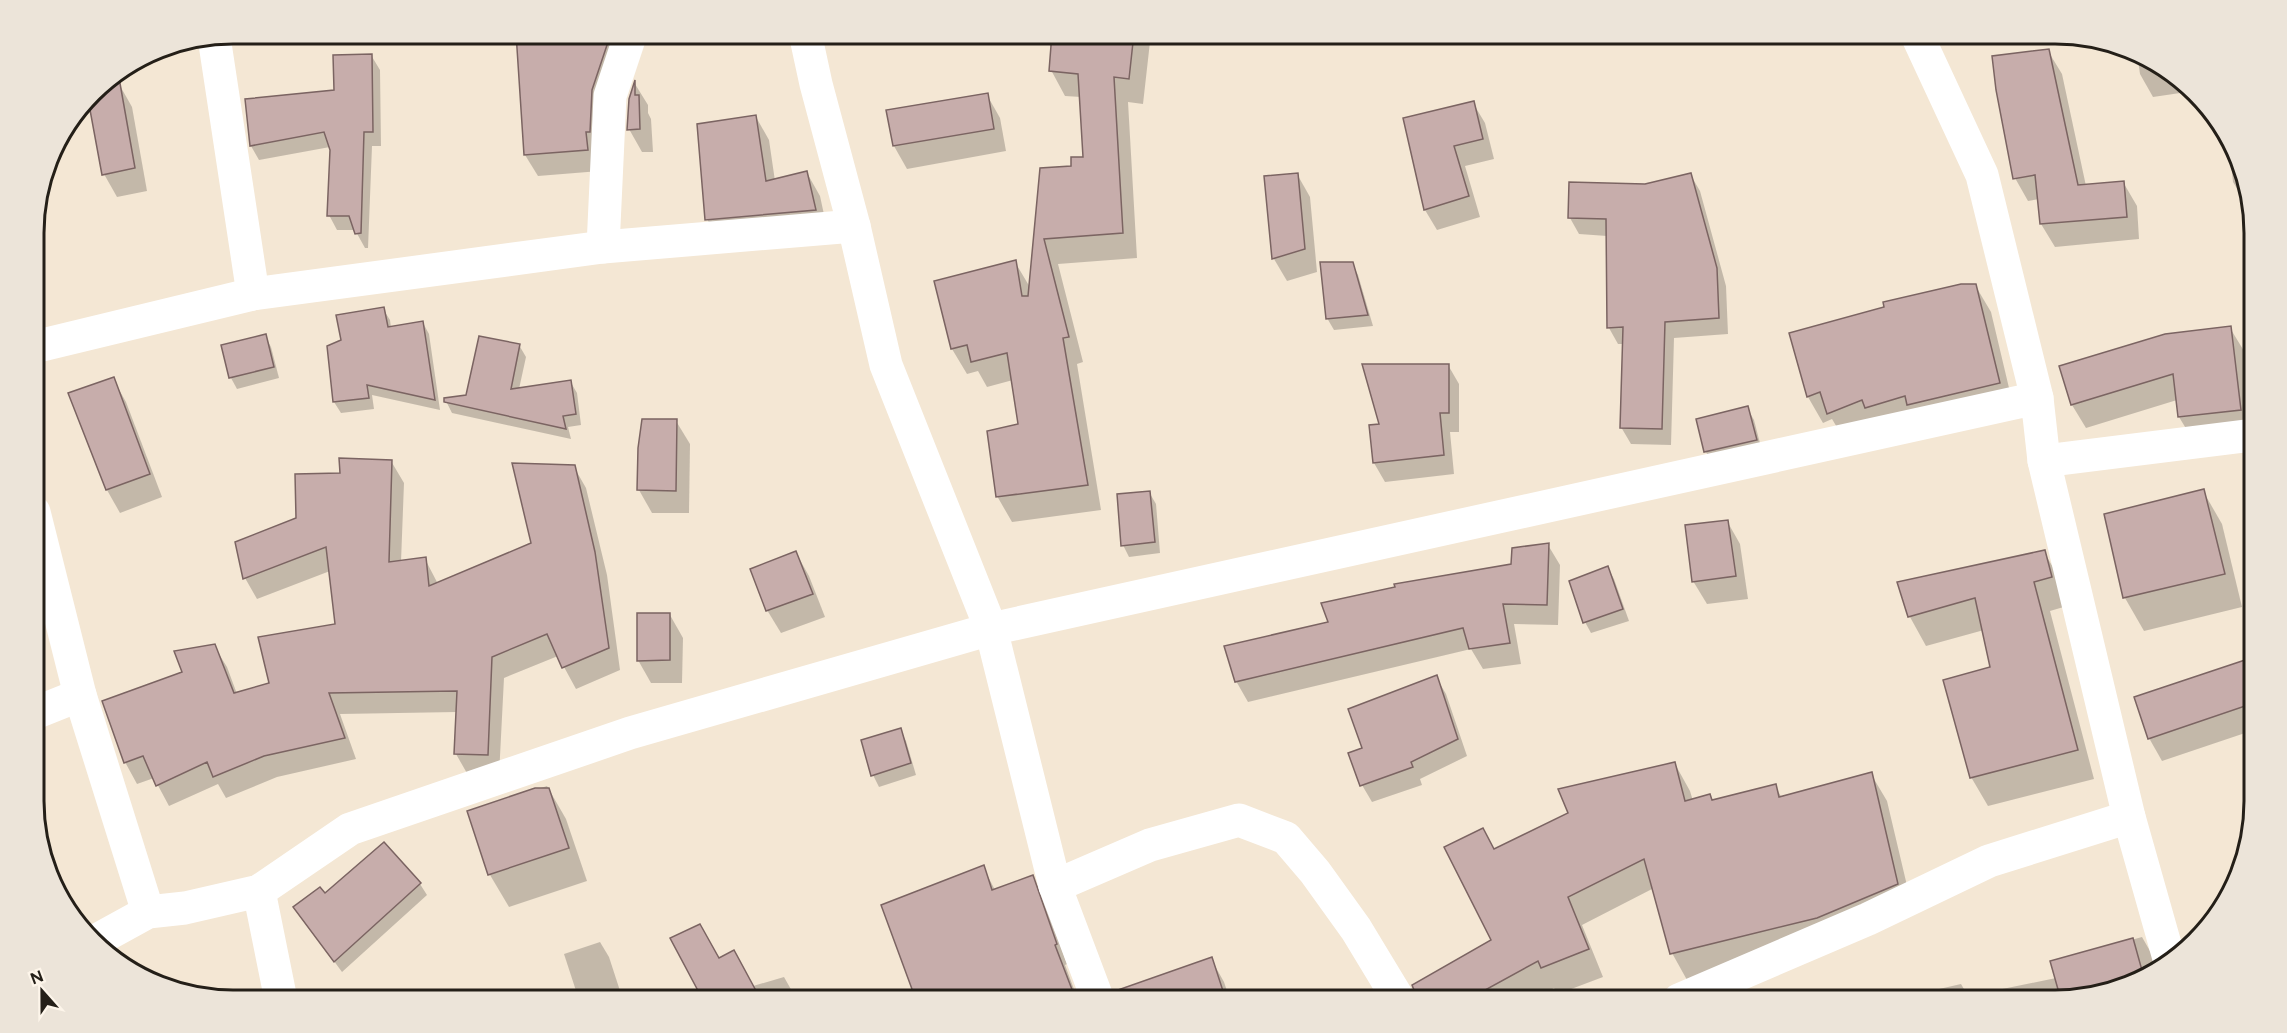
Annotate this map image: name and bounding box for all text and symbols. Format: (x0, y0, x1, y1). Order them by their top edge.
north arrow (12, 961, 72, 1021)
text: N (28, 966, 46, 989)

